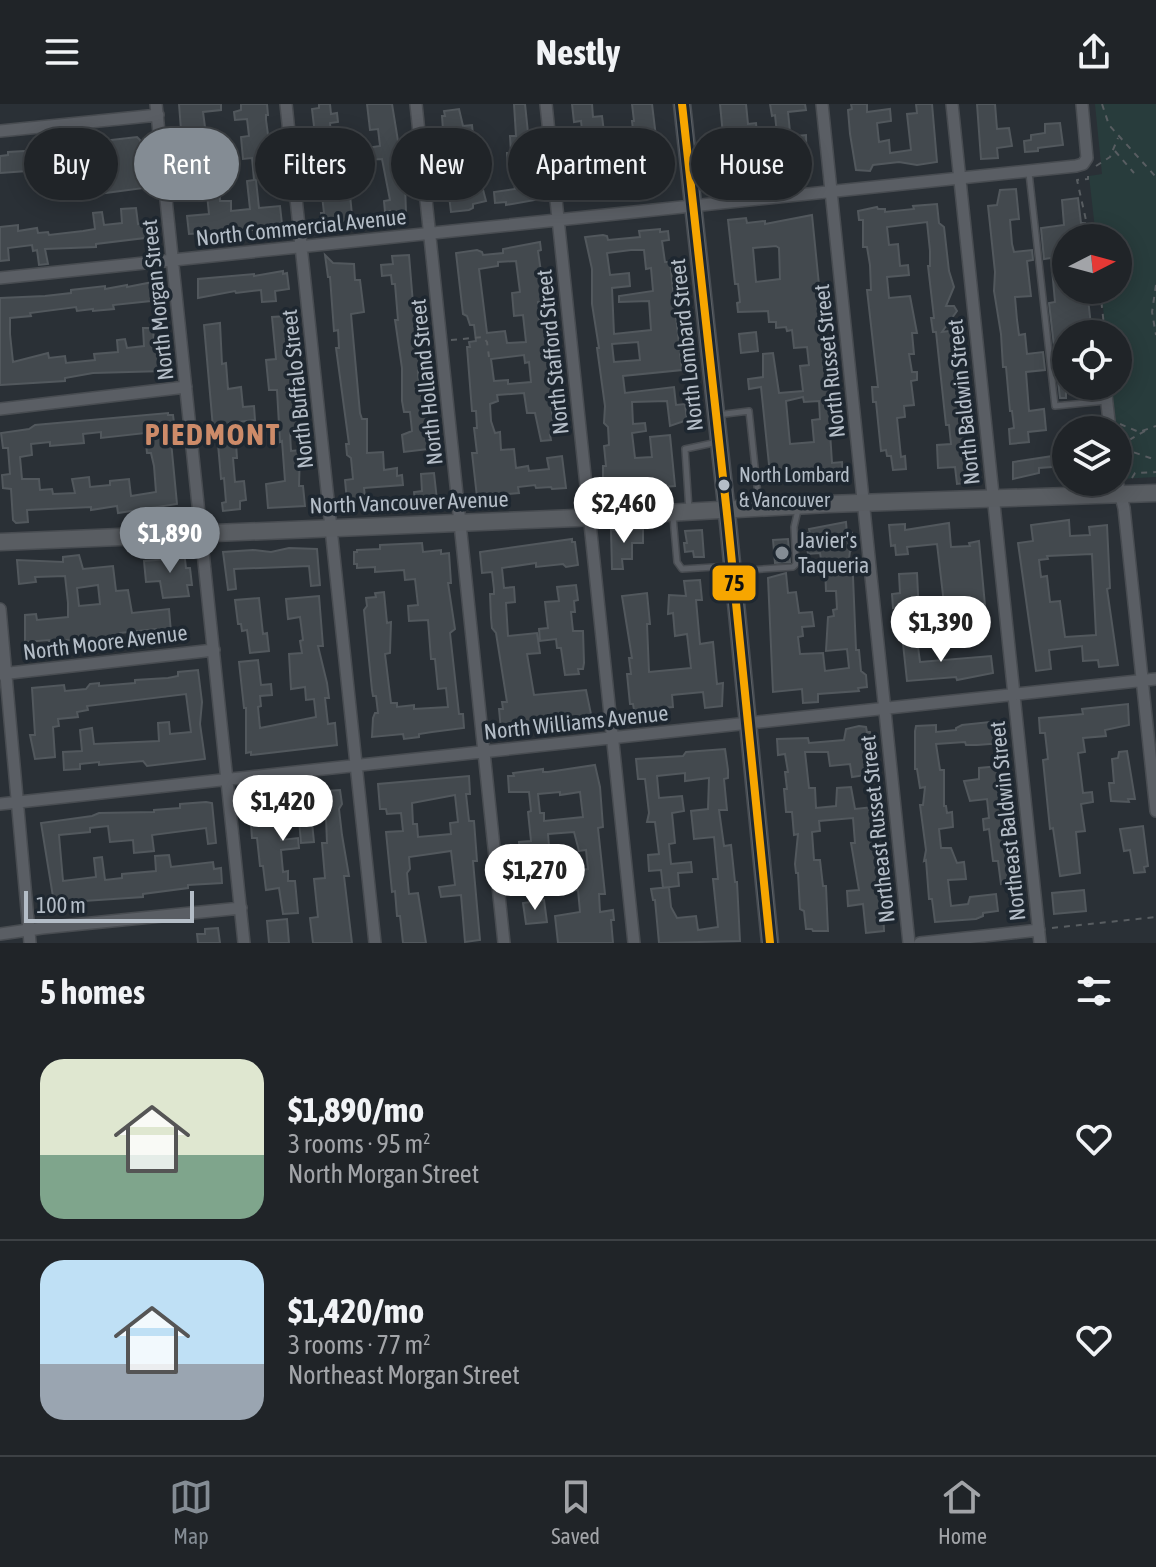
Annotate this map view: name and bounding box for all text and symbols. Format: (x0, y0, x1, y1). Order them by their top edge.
icon: menu (40, 30, 84, 74)
icon: share (1072, 30, 1116, 74)
text: Nestly (536, 31, 620, 73)
chip: Buy (24, 128, 118, 200)
chip: Rent (134, 128, 239, 200)
chip: Filters (255, 128, 375, 200)
chip: New (391, 128, 492, 200)
chip: Apartment (508, 128, 675, 200)
chip: House (691, 128, 812, 200)
street label: North Commercial Avenue (195, 203, 407, 251)
street label: North Morgan Street (136, 218, 178, 382)
north arrow (1052, 224, 1132, 304)
map controls (1052, 224, 1132, 496)
street label: North Lombard Street (664, 258, 708, 432)
street label: North Stafford Street (530, 268, 574, 436)
street label: North Russet Street (808, 283, 850, 439)
street label: North Holland Street (404, 298, 448, 466)
street label: North Buffalo Street (276, 308, 318, 470)
street label: North Baldwin Street (941, 318, 985, 486)
button: locate (1052, 320, 1132, 400)
button: layers (1052, 416, 1132, 496)
district label: PIEDMONT (145, 417, 281, 451)
place label: North Lombard & Vancouver (739, 463, 850, 511)
pin: $2,460 (559, 477, 689, 545)
marker: North Lombard & Vancouver (716, 477, 732, 493)
street label: North Vancouver Avenue (309, 486, 509, 518)
text: $2,460 (592, 488, 656, 518)
pin: $1,890 (105, 507, 235, 575)
text: $1,890 (138, 518, 202, 548)
place label: Javier's Taqueria (798, 527, 869, 578)
marker: Javier's Taqueria (773, 544, 791, 562)
line badge: 75 (711, 564, 757, 602)
text: 75 (724, 570, 744, 596)
pin: $1,390 (876, 596, 1006, 664)
text: $1,390 (909, 607, 973, 637)
street label: North Moore Avenue (21, 619, 189, 665)
street label: North Williams Avenue (483, 699, 669, 745)
street label: Northeast Baldwin Street (984, 720, 1030, 922)
street label: Northeast Russet Street (854, 734, 900, 924)
pin: $1,420 (218, 775, 348, 843)
text: $1,420 (251, 786, 315, 816)
pin: $1,270 (470, 844, 600, 912)
text: $1,270 (503, 855, 567, 885)
scale bar (24, 887, 194, 923)
text: 100 m (36, 892, 86, 918)
icon: filters (1072, 969, 1116, 1013)
text: 5 homes (40, 972, 145, 1011)
text: $1,890/mo (288, 1090, 424, 1129)
icon: home (104, 1091, 200, 1187)
icon: heart (1072, 1117, 1116, 1161)
text: 3 rooms · 95 m² (288, 1129, 430, 1159)
text: North Morgan Street (288, 1159, 479, 1189)
text: $1,420/mo (288, 1291, 424, 1330)
icon: home (104, 1292, 200, 1388)
icon: heart (1072, 1318, 1116, 1362)
text: 3 rooms · 77 m² (288, 1330, 430, 1360)
text: Northeast Morgan Street (288, 1360, 520, 1390)
tab: Map (169, 1475, 213, 1549)
tab: Saved (551, 1475, 600, 1549)
tab: Home (938, 1475, 987, 1549)

